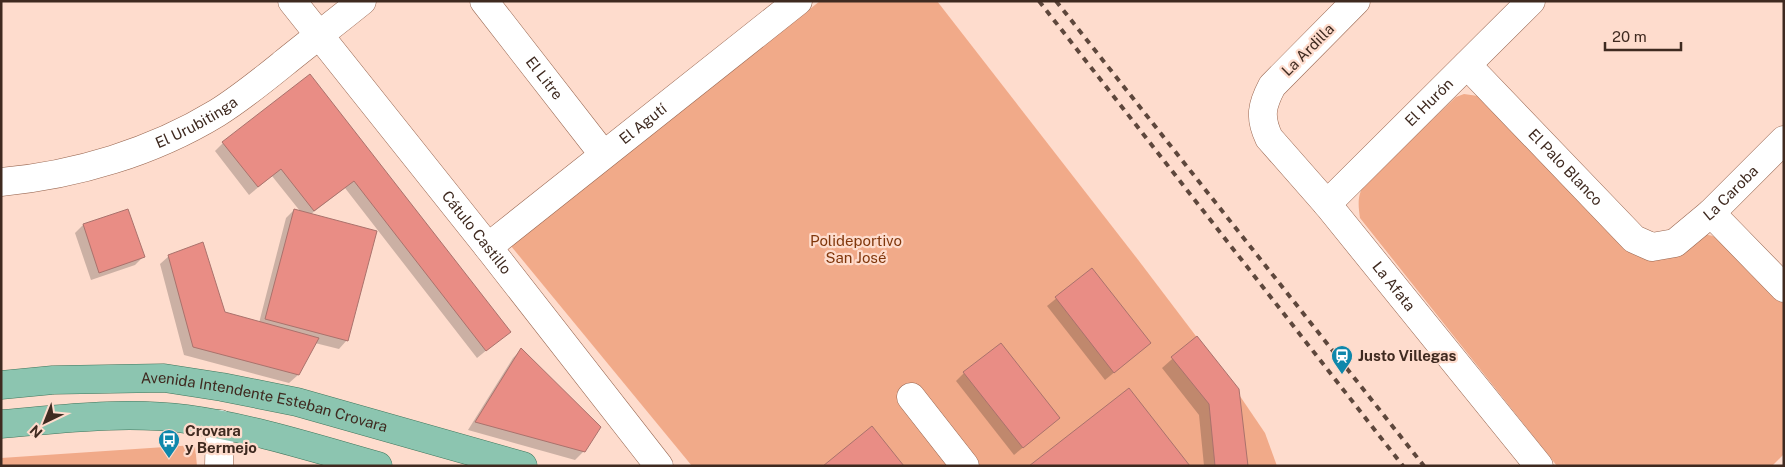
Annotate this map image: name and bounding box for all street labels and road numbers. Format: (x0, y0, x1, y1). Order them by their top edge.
street label: La Ardilla (1278, 20, 1337, 79)
street label: El Litre (523, 53, 567, 103)
street label: El Hurón (1401, 75, 1456, 129)
street label: El Urubitinga (153, 93, 241, 151)
street label: El Agutí (616, 100, 670, 147)
street label: El Palo Blanco (1525, 125, 1606, 209)
street label: La Caroba (1700, 162, 1761, 224)
street label: Cátulo Castillo (439, 187, 515, 277)
street label: La Afata (1369, 258, 1419, 314)
street label: Avenida Intendente Esteban Crovara (141, 369, 389, 435)

